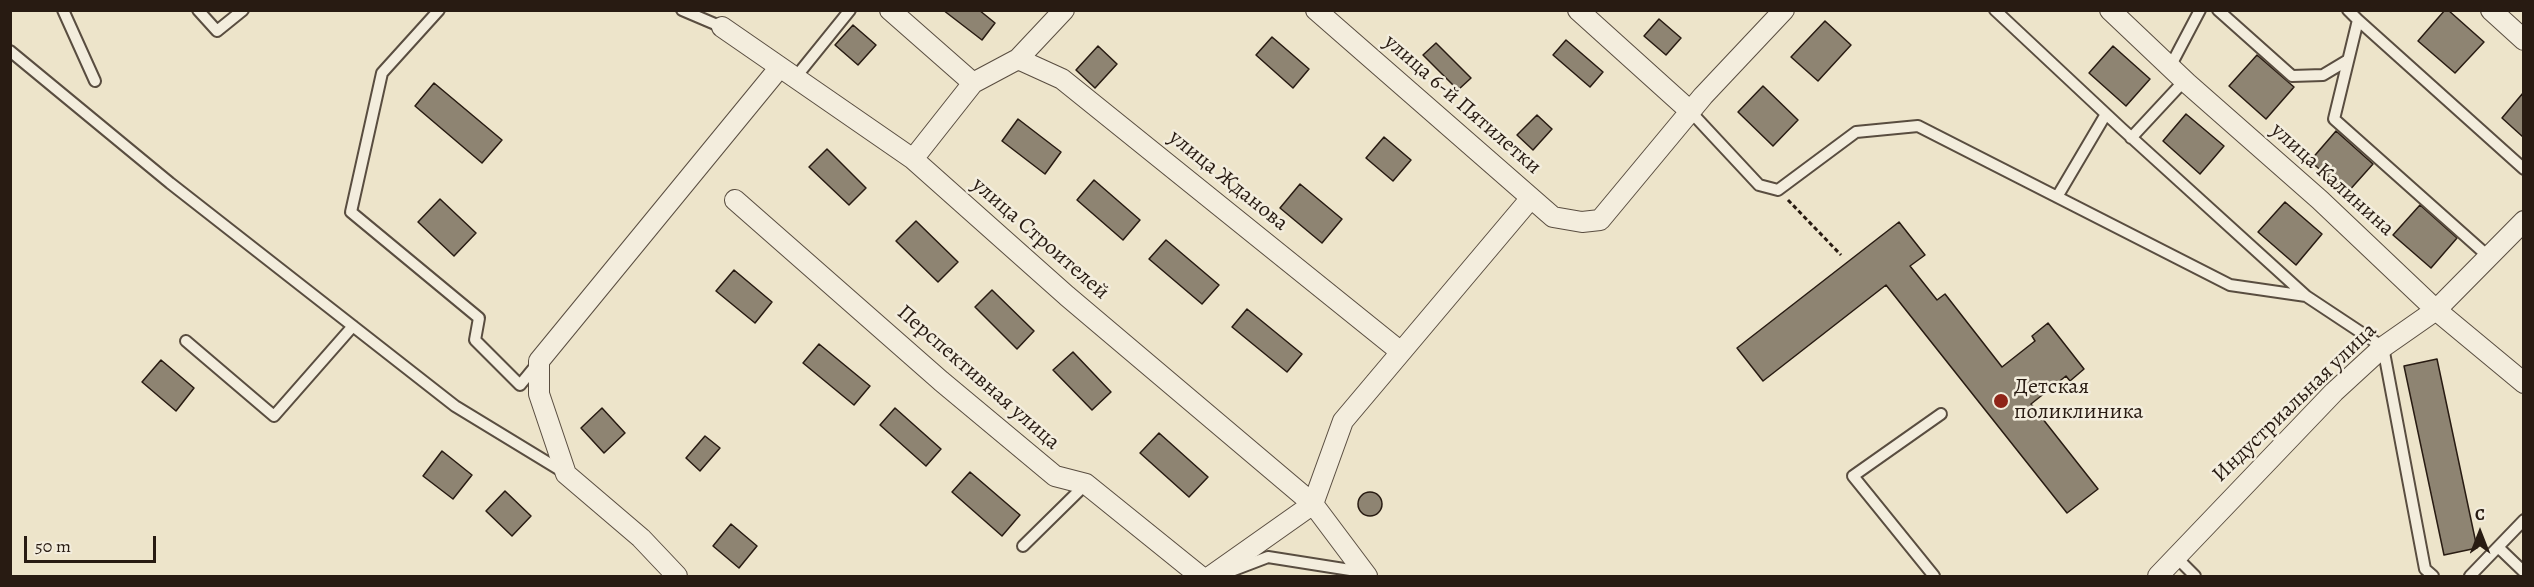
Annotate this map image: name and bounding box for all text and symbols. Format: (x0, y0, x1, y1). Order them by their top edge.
street label: улица 6-й Пятилетки (1378, 29, 1546, 181)
street label: улица Калинина (2265, 118, 2399, 242)
street label: улица Жданова (1163, 125, 1293, 237)
street label: улица Строителей (966, 172, 1114, 306)
street label: Перспективная улица (891, 300, 1065, 456)
street label: Индустриальная улица (2207, 318, 2383, 488)
place label: Детская поликлиника (2014, 375, 2144, 427)
marker: Детская поликлиника (1992, 392, 2010, 410)
north arrow (2450, 503, 2510, 563)
text: С (2475, 504, 2485, 526)
scale bar (27, 524, 159, 562)
text: 50 m (35, 534, 71, 558)

